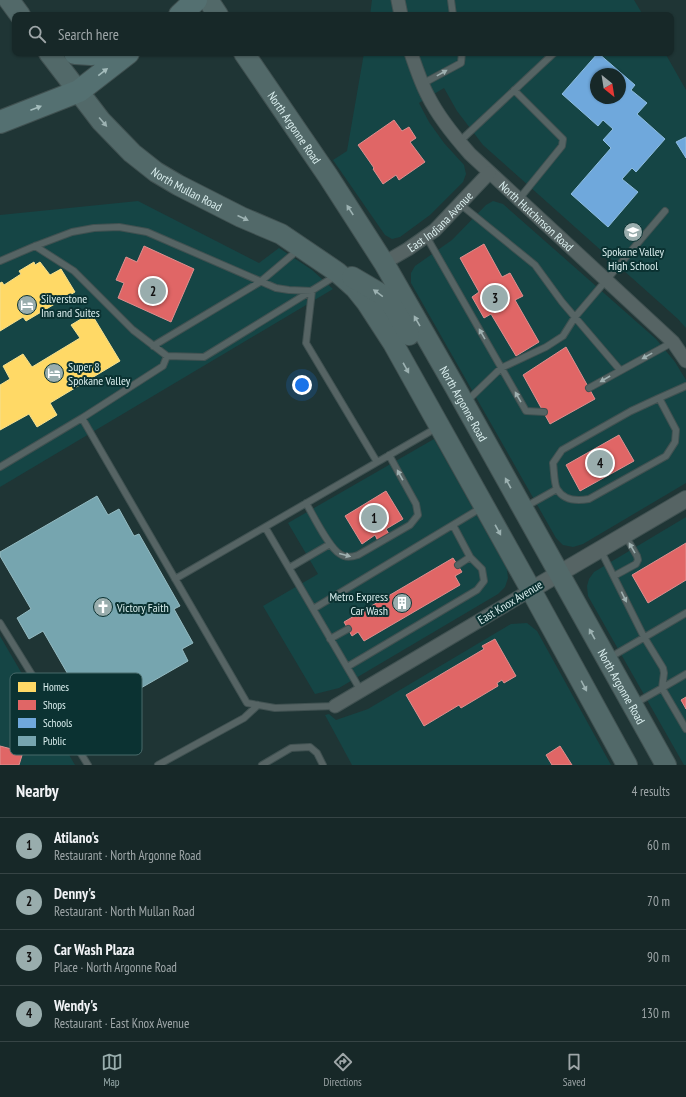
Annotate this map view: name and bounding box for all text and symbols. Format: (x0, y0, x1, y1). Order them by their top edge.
search box (12, 12, 674, 56)
icon: search (26, 23, 48, 45)
text: Search here (58, 25, 119, 44)
one-way arrow (98, 68, 109, 76)
north arrow (590, 68, 626, 104)
one-way arrow (436, 70, 448, 77)
street label: North Argonne Road (265, 88, 325, 166)
one-way arrow (31, 104, 43, 110)
one-way arrow (98, 117, 107, 127)
street label: North Mullan Road (148, 164, 225, 214)
street label: North Hutchinson Road (496, 178, 577, 254)
street label: East Indiana Avenue (404, 188, 475, 255)
one-way arrow (346, 205, 354, 215)
one-way arrow (238, 215, 249, 221)
school or university icon: Spokane Valley High School (622, 221, 644, 243)
place label: Spokane Valley High School (602, 244, 665, 273)
pin: 2 (140, 276, 166, 306)
pin: 3 (482, 283, 508, 313)
one-way arrow (372, 289, 383, 297)
place label: Silverstone Inn and Suites (41, 291, 100, 320)
hotel icon: Silverstone Inn and Suites (16, 294, 38, 316)
one-way arrow (413, 315, 420, 327)
one-way arrow (478, 328, 485, 340)
one-way arrow (641, 353, 652, 359)
place label: Super 8 Spokane Valley (68, 359, 131, 388)
hotel icon: Super 8 Spokane Valley (43, 362, 65, 384)
one-way arrow (403, 362, 410, 373)
street label: North Argonne Road (437, 363, 491, 444)
your location (292, 375, 312, 395)
one-way arrow (599, 376, 611, 383)
one-way arrow (515, 391, 522, 403)
pin: 4 (587, 448, 613, 478)
one-way arrow (397, 470, 404, 481)
one-way arrow (504, 478, 511, 489)
pin: 1 (361, 503, 387, 533)
one-way arrow (494, 524, 501, 536)
one-way arrow (629, 542, 636, 554)
one-way arrow (340, 552, 352, 558)
street label: East Knox Avenue (475, 577, 545, 627)
place label: Metro Express Car Wash (329, 589, 388, 618)
one-way arrow (621, 591, 627, 603)
building icon: Metro Express Car Wash (391, 592, 413, 614)
church icon: Victory Faith (92, 596, 114, 618)
place label: Victory Faith (116, 600, 169, 615)
one-way arrow (588, 628, 595, 639)
street label: North Argonne Road (595, 646, 649, 727)
legend (10, 673, 142, 755)
text: Homes (43, 680, 69, 694)
one-way arrow (580, 680, 587, 691)
text: Shops (43, 698, 66, 712)
text: Schools (43, 716, 73, 730)
text: Public (43, 734, 66, 748)
text: Nearby (16, 780, 59, 802)
text: 4 results (631, 783, 670, 800)
text: Atilano's (54, 828, 99, 847)
text: 1 (26, 837, 32, 854)
text: 60 m (647, 837, 670, 854)
text: Restaurant · North Argonne Road (54, 847, 201, 864)
text: Denny's (54, 884, 96, 903)
text: 2 (26, 893, 32, 910)
text: 70 m (647, 893, 670, 910)
text: Restaurant · North Mullan Road (54, 903, 195, 920)
text: Car Wash Plaza (54, 940, 134, 959)
text: 3 (26, 949, 32, 966)
text: 90 m (647, 949, 670, 966)
text: Place · North Argonne Road (54, 959, 177, 976)
text: Wendy's (54, 996, 98, 1015)
text: 4 (26, 1005, 32, 1022)
text: 130 m (641, 1005, 670, 1022)
text: Restaurant · East Knox Avenue (54, 1015, 189, 1032)
tab: Map (101, 1051, 123, 1089)
tab: Directions (324, 1051, 362, 1089)
tab: Saved (563, 1051, 585, 1089)

